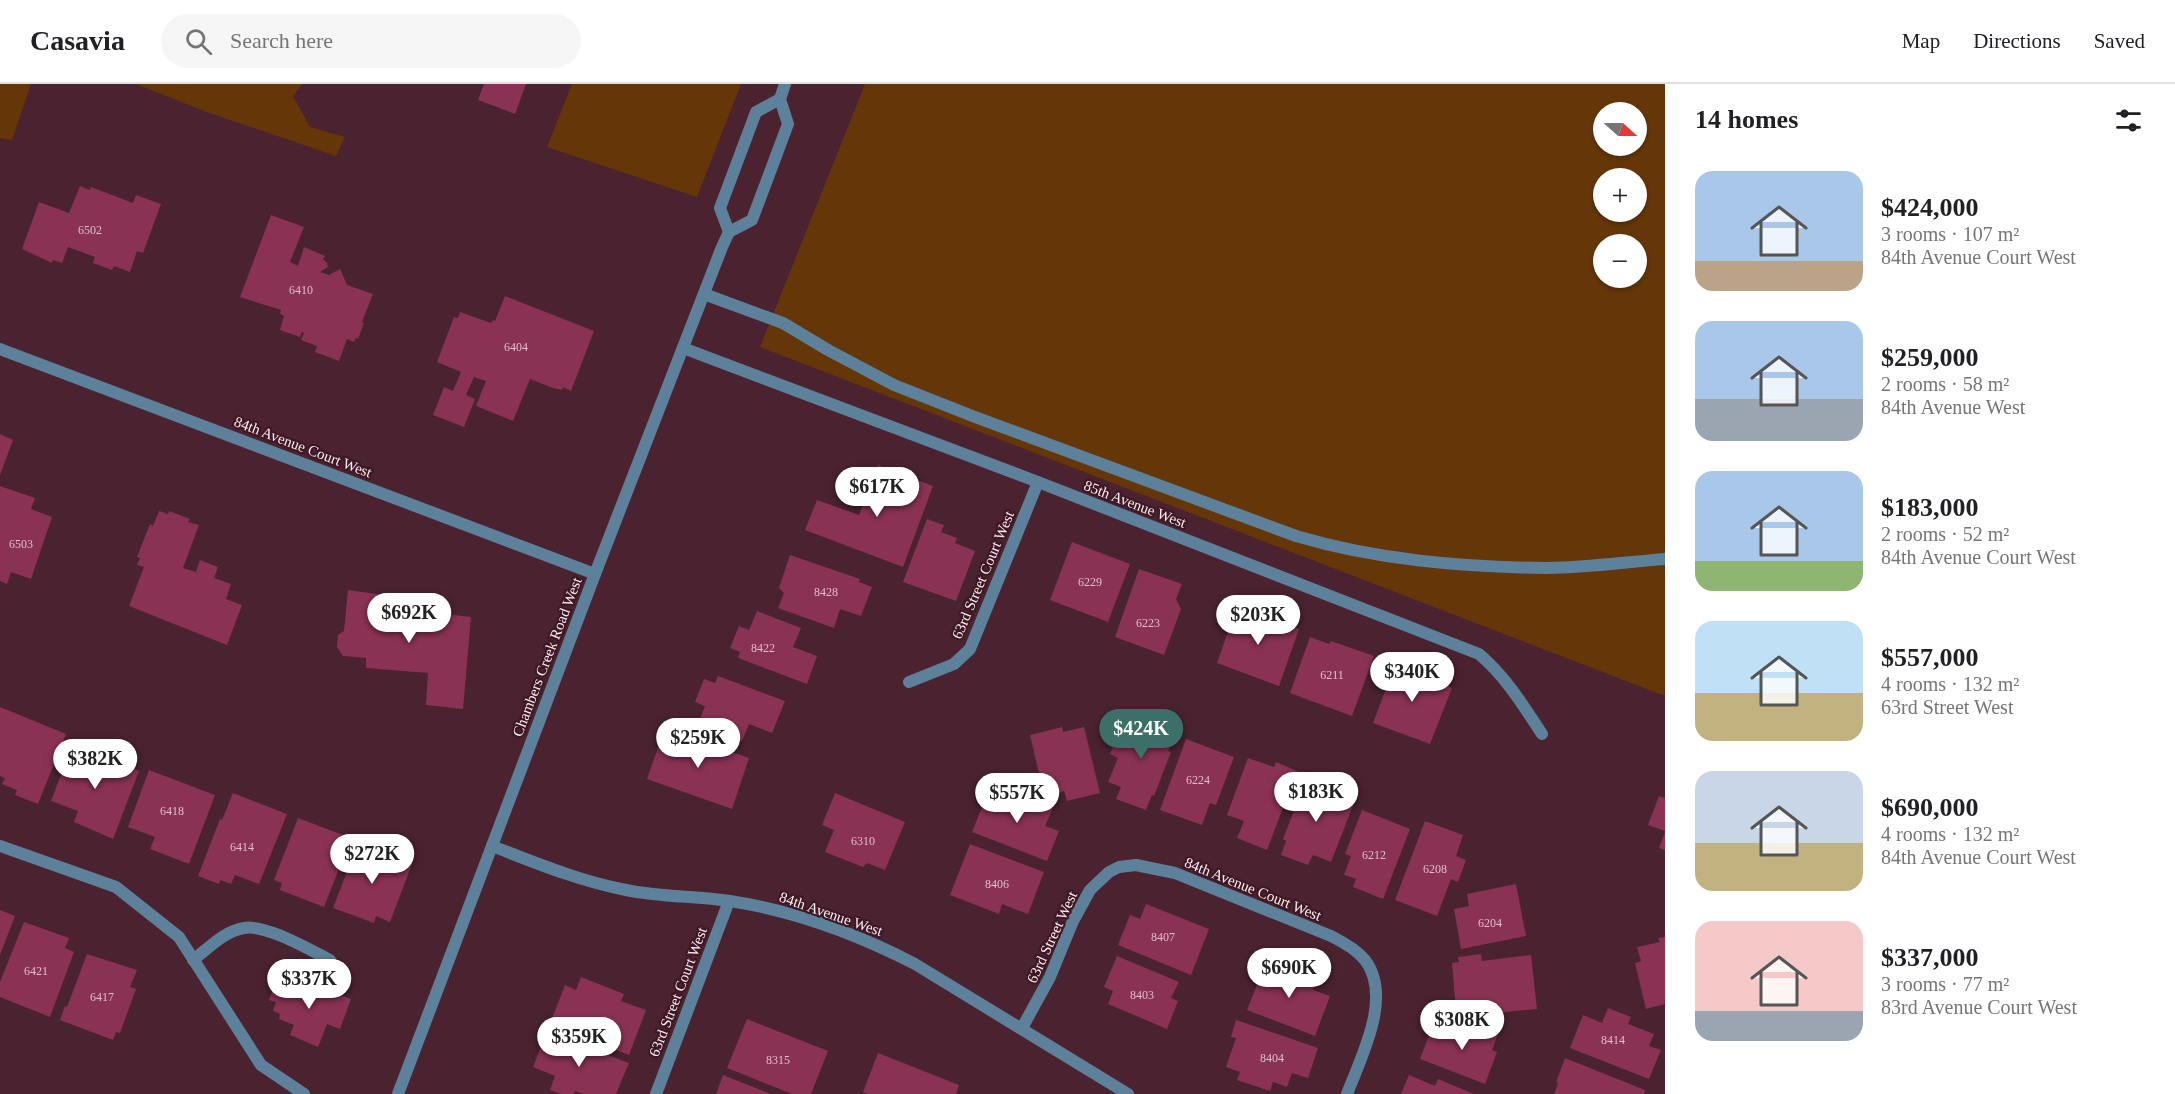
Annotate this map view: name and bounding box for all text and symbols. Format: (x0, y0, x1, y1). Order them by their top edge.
search box (161, 14, 581, 68)
text: Casavia (30, 25, 125, 56)
icon: search (182, 25, 215, 58)
text: Search here (230, 28, 333, 53)
text: Map (1902, 29, 1940, 53)
text: Directions (1973, 29, 2061, 53)
text: Saved (2094, 29, 2145, 53)
north arrow (1593, 102, 1647, 156)
map controls (1593, 102, 1647, 288)
icon: filters (2112, 104, 2145, 137)
text: 14 homes (1695, 105, 1798, 134)
button: + (1593, 168, 1647, 222)
text: $424,000 (1881, 193, 1979, 222)
icon: home (1743, 195, 1815, 267)
house number: 6502 (78, 223, 102, 237)
text: 3 rooms · 107 m² (1881, 223, 2019, 245)
button: − (1593, 234, 1647, 288)
text: 84th Avenue Court West (1881, 246, 2076, 268)
house number: 6410 (289, 283, 313, 297)
house number: 6404 (504, 340, 528, 354)
text: $259,000 (1881, 343, 1979, 372)
icon: home (1743, 345, 1815, 417)
text: 2 rooms · 58 m² (1881, 373, 2009, 395)
text: 84th Avenue West (1881, 396, 2025, 418)
street label: 84th Avenue Court West (232, 413, 375, 481)
pin: $617K (835, 467, 919, 518)
text: $617K (849, 475, 905, 497)
street label: 85th Avenue West (1082, 477, 1189, 531)
text: $183,000 (1881, 493, 1979, 522)
icon: home (1743, 495, 1815, 567)
street label: 63rd Street Court West (949, 508, 1018, 641)
text: 2 rooms · 52 m² (1881, 523, 2009, 545)
house number: 6503 (9, 537, 33, 551)
text: 84th Avenue Court West (1881, 546, 2076, 568)
street label: Chambers Creek Road West (509, 575, 585, 739)
house number: 6229 (1078, 575, 1102, 589)
house number: 8428 (814, 585, 838, 599)
pin: $692K (367, 593, 451, 644)
pin: $203K (1216, 595, 1300, 646)
text: $692K (381, 601, 437, 623)
text: $203K (1230, 603, 1286, 625)
house number: 6223 (1136, 616, 1160, 630)
house number: 8422 (751, 641, 775, 655)
text: $557,000 (1881, 643, 1979, 672)
icon: home (1743, 645, 1815, 717)
pin: $340K (1370, 652, 1454, 703)
text: $340K (1384, 660, 1440, 682)
house number: 6211 (1320, 668, 1344, 682)
text: 4 rooms · 132 m² (1881, 673, 2019, 695)
text: 63rd Street West (1881, 696, 2013, 718)
pin: $424K (1099, 709, 1183, 760)
text: $424K (1113, 717, 1169, 739)
pin: $259K (656, 718, 740, 769)
text: $259K (670, 726, 726, 748)
pin: $382K (53, 739, 137, 790)
text: $382K (67, 747, 123, 769)
pin: $183K (1274, 772, 1358, 823)
pin: $557K (975, 773, 1059, 824)
house number: 6224 (1186, 773, 1210, 787)
text: $183K (1288, 780, 1344, 802)
text: $557K (989, 781, 1045, 803)
text: $690,000 (1881, 793, 1979, 822)
icon: home (1743, 795, 1815, 867)
house number: 6418 (160, 804, 184, 818)
text: 4 rooms · 132 m² (1881, 823, 2019, 845)
pin: $272K (330, 834, 414, 885)
house number: 6310 (851, 834, 875, 848)
house number: 6414 (230, 840, 254, 854)
text: $272K (344, 842, 400, 864)
text: 84th Avenue Court West (1881, 846, 2076, 868)
house number: 6212 (1362, 848, 1386, 862)
street label: 84th Avenue Court West (1182, 854, 1325, 924)
house number: 6208 (1423, 862, 1447, 876)
house number: 8406 (985, 877, 1009, 891)
street label: 63rd Street West (1024, 888, 1081, 985)
street label: 84th Avenue West (777, 889, 886, 939)
house number: 6204 (1478, 916, 1502, 930)
street label: 63rd Street Court West (646, 924, 710, 1059)
house number: 8407 (1151, 930, 1175, 944)
text: $337,000 (1881, 943, 1979, 972)
icon: home (1743, 945, 1815, 1017)
pin: $690K (1247, 948, 1331, 999)
text: $690K (1261, 956, 1317, 978)
pin: $337K (267, 959, 351, 1010)
house number: 6421 (24, 964, 48, 978)
text: $337K (281, 967, 337, 989)
text: 3 rooms · 77 m² (1881, 973, 2009, 995)
house number: 8403 (1130, 988, 1154, 1002)
house number: 6417 (90, 990, 114, 1004)
text: 83rd Avenue Court West (1881, 996, 2077, 1018)
pin: $308K (1420, 1000, 1504, 1051)
text: $308K (1434, 1008, 1490, 1030)
pin: $359K (537, 1017, 621, 1068)
text: $359K (551, 1025, 607, 1047)
house number: 8414 (1601, 1033, 1625, 1047)
house number: 8404 (1260, 1051, 1284, 1065)
house number: 8315 (766, 1053, 790, 1067)

